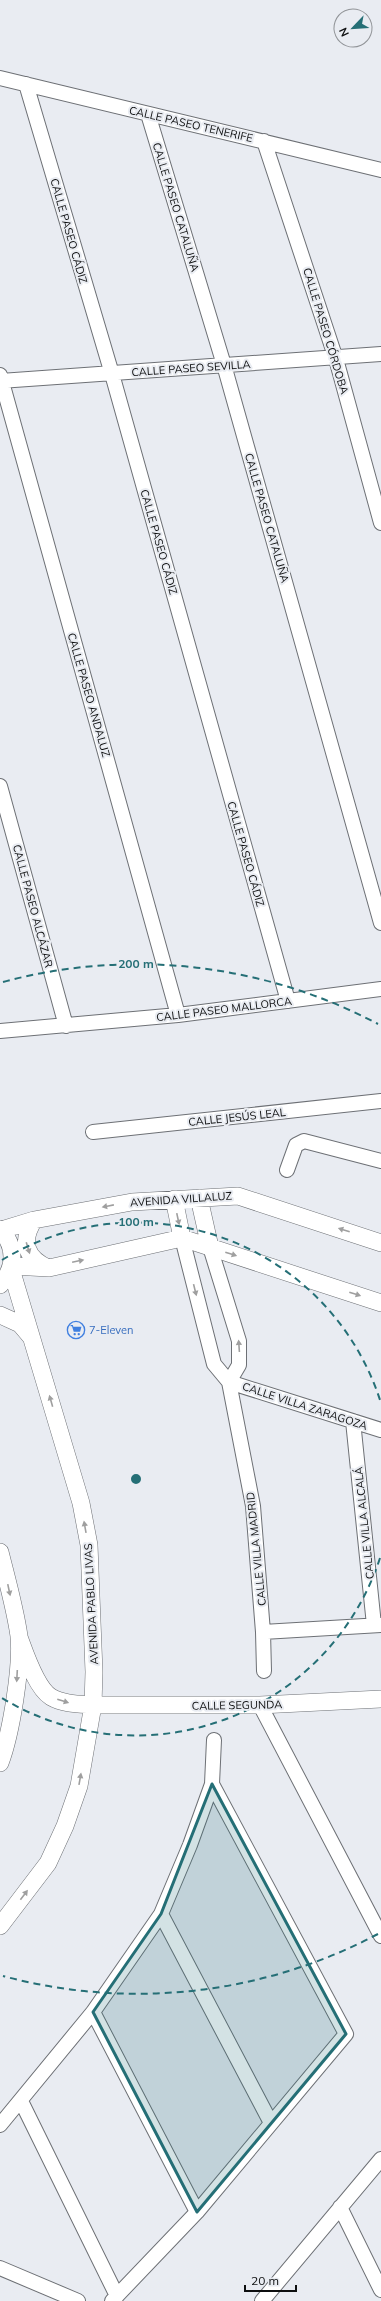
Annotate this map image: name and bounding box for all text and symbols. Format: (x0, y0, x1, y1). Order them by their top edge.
north arrow (333, 8, 373, 48)
text: N (336, 26, 352, 39)
street label: CALLE PASEO TENERIFE (128, 103, 254, 145)
street label: CALLE PASEO CATALUÑA (150, 141, 202, 273)
street label: CALLE PASEO CÁDIZ (47, 177, 91, 286)
street label: CALLE PASEO CÓRDOBA (300, 266, 352, 396)
street label: CALLE PASEO SEVILLA (131, 357, 251, 379)
street label: CALLE PASEO CATALUÑA (242, 452, 292, 584)
street label: CALLE PASEO CÁDIZ (137, 488, 181, 597)
street label: CALLE PASEO ANDALUZ (65, 631, 114, 759)
street label: CALLE PASEO CÁDIZ (224, 800, 268, 909)
street label: CALLE PASEO ALCÁZAR (10, 843, 56, 969)
text: 200 m (118, 956, 154, 971)
street label: CALLE PASEO MALLORCA (155, 994, 293, 1024)
street label: CALLE JESÚS LEAL (188, 1105, 286, 1129)
street label: AVENIDA VILLALUZ (129, 1188, 233, 1210)
one-way arrow (102, 1204, 114, 1210)
one-way arrow (175, 1213, 181, 1225)
text: 100 m (118, 1214, 154, 1229)
one-way arrow (338, 1227, 350, 1233)
one-way arrow (26, 1243, 32, 1255)
one-way arrow (225, 1251, 237, 1257)
one-way arrow (72, 1258, 84, 1264)
one-way arrow (193, 1284, 199, 1296)
one-way arrow (349, 1292, 361, 1298)
supermarket icon: 7-Eleven (66, 1320, 86, 1340)
place label: 7-Eleven (89, 1323, 134, 1337)
one-way arrow (235, 1340, 242, 1352)
street label: CALLE VILLA ZARAGOZA (241, 1379, 369, 1433)
one-way arrow (48, 1395, 54, 1407)
street label: CALLE VILLA ALCALÁ (351, 1466, 377, 1580)
centre of rings (129, 1472, 143, 1486)
street label: CALLE VILLA MADRID (243, 1491, 269, 1607)
one-way arrow (82, 1521, 88, 1533)
street label: AVENIDA PABLO LIVAS (81, 1543, 101, 1665)
one-way arrow (7, 1584, 13, 1596)
one-way arrow (14, 1670, 20, 1683)
street label: CALLE SEGUNDA (192, 1697, 282, 1713)
one-way arrow (57, 1698, 69, 1704)
one-way arrow (77, 1773, 83, 1785)
one-way arrow (20, 1890, 28, 1900)
scale bar (245, 2267, 296, 2293)
text: 20 m (251, 2273, 279, 2288)

